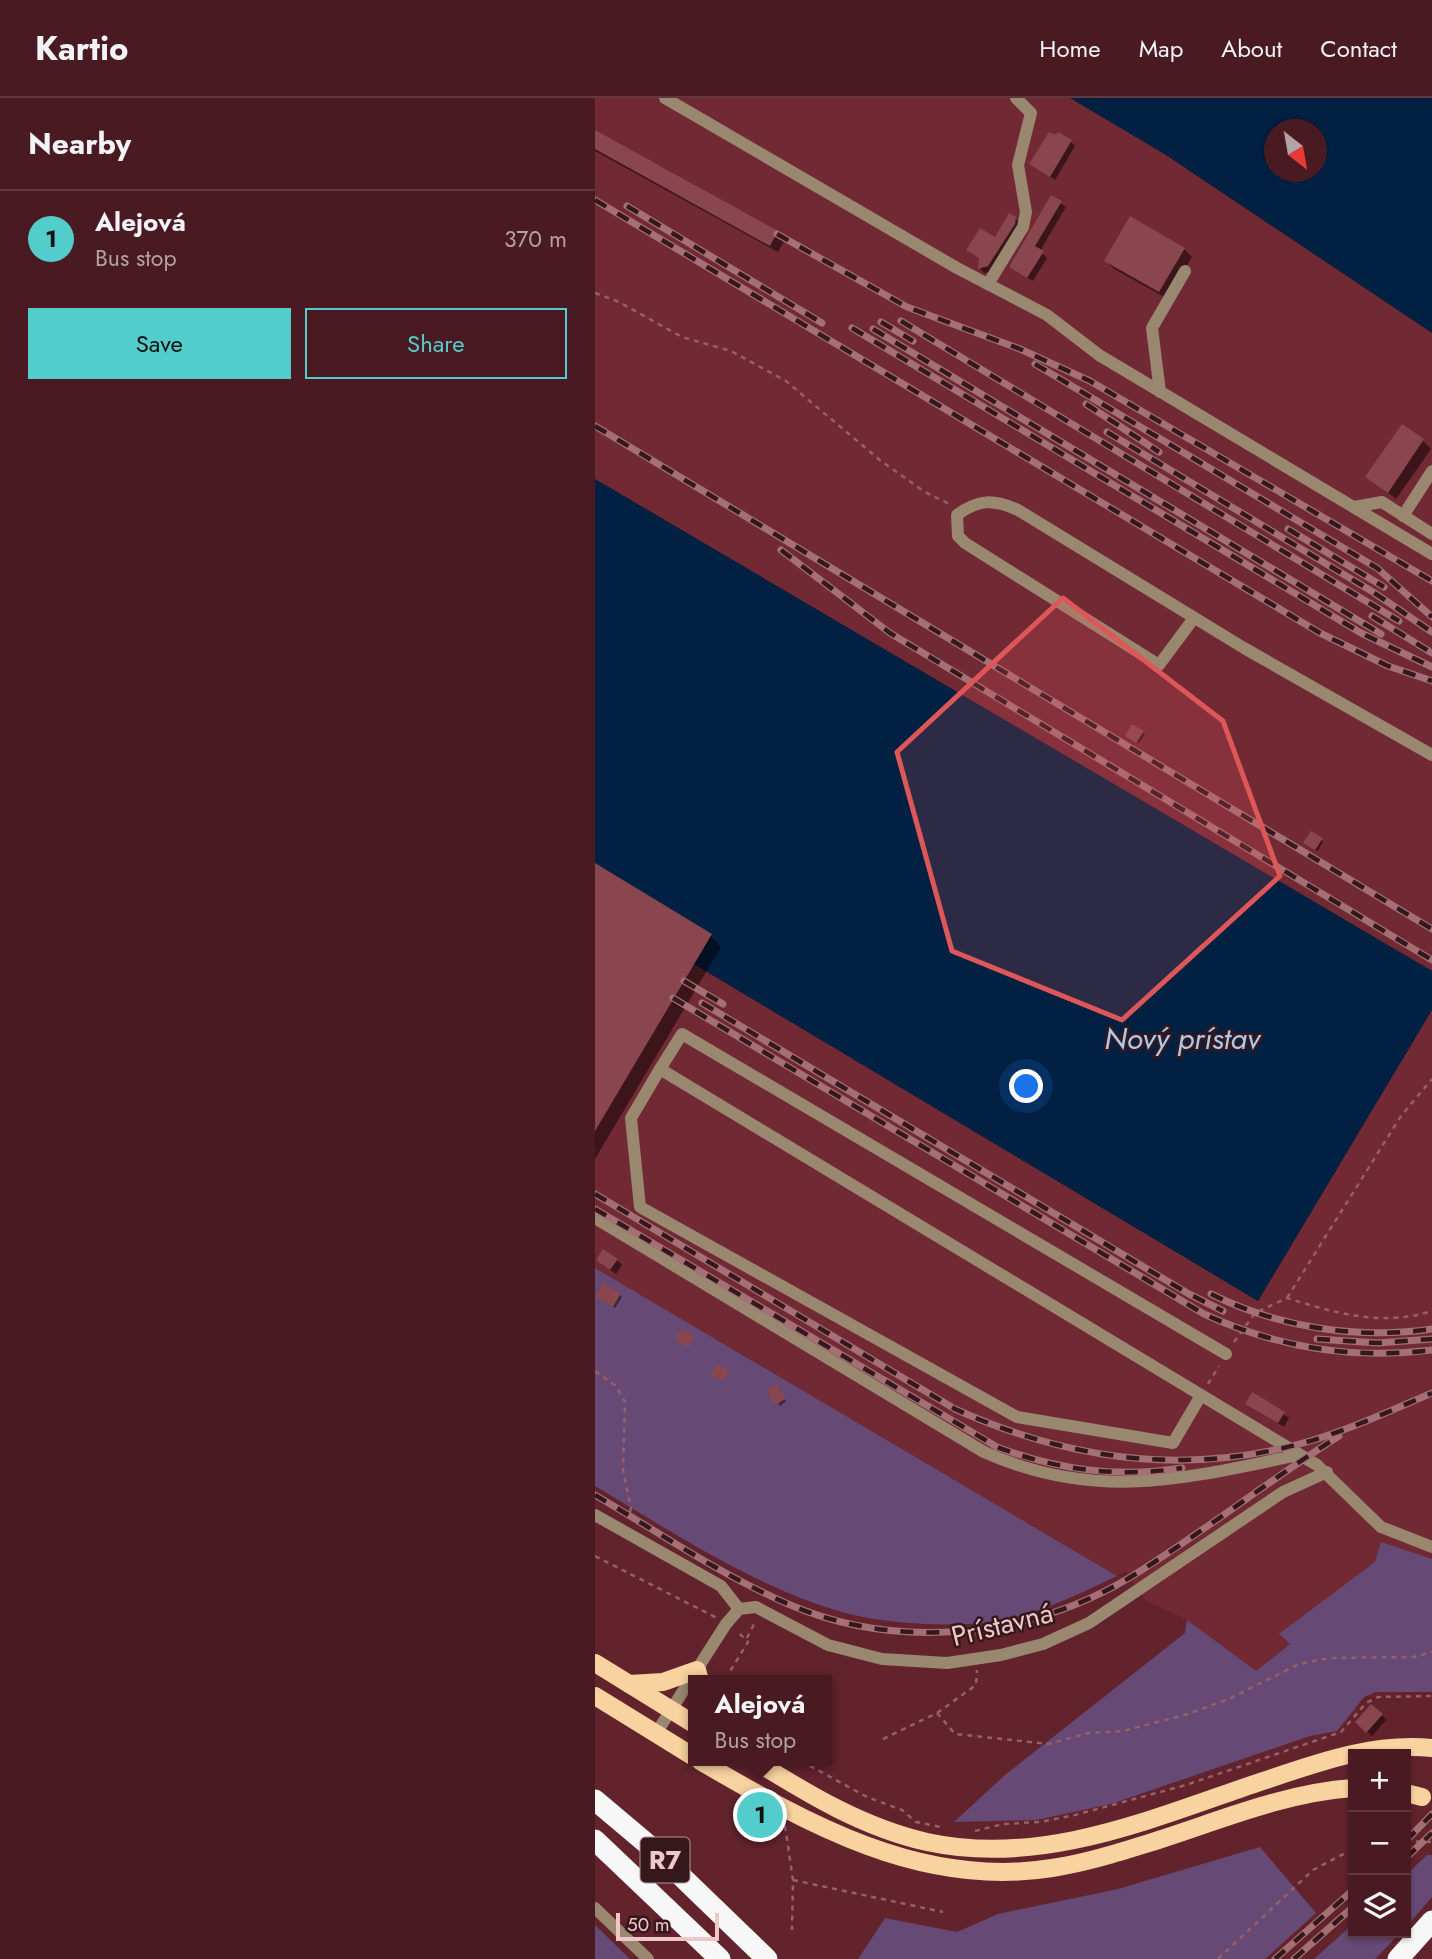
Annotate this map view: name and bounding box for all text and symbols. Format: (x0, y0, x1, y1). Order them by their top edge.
text: Kartio (35, 25, 129, 72)
text: Home (1039, 31, 1101, 66)
text: Map (1139, 31, 1183, 66)
text: About (1221, 31, 1282, 66)
text: Contact (1320, 31, 1397, 66)
north arrow (1264, 119, 1327, 182)
text: Nearby (28, 122, 131, 165)
text: Alejová (95, 203, 186, 241)
text: 1 (45, 222, 57, 256)
text: 370 m (504, 222, 567, 256)
text: Bus stop (95, 241, 177, 275)
button: Save (28, 308, 291, 379)
button: Share (305, 308, 567, 379)
water label: Nový prístav (1104, 1017, 1262, 1060)
your location (1009, 1069, 1043, 1103)
street label: Prístavná (947, 1592, 1057, 1657)
popup (688, 1675, 832, 1766)
text: Alejová (715, 1685, 805, 1723)
text: Bus stop (715, 1723, 796, 1757)
map controls (1348, 1749, 1411, 1938)
button: + (1348, 1749, 1411, 1812)
pin: 1 (737, 1789, 783, 1841)
button: − (1348, 1812, 1411, 1875)
road number: R7 (641, 1838, 689, 1882)
button: layers (1348, 1875, 1411, 1938)
scale bar (616, 1910, 719, 1942)
text: 50 m (627, 1911, 670, 1938)

